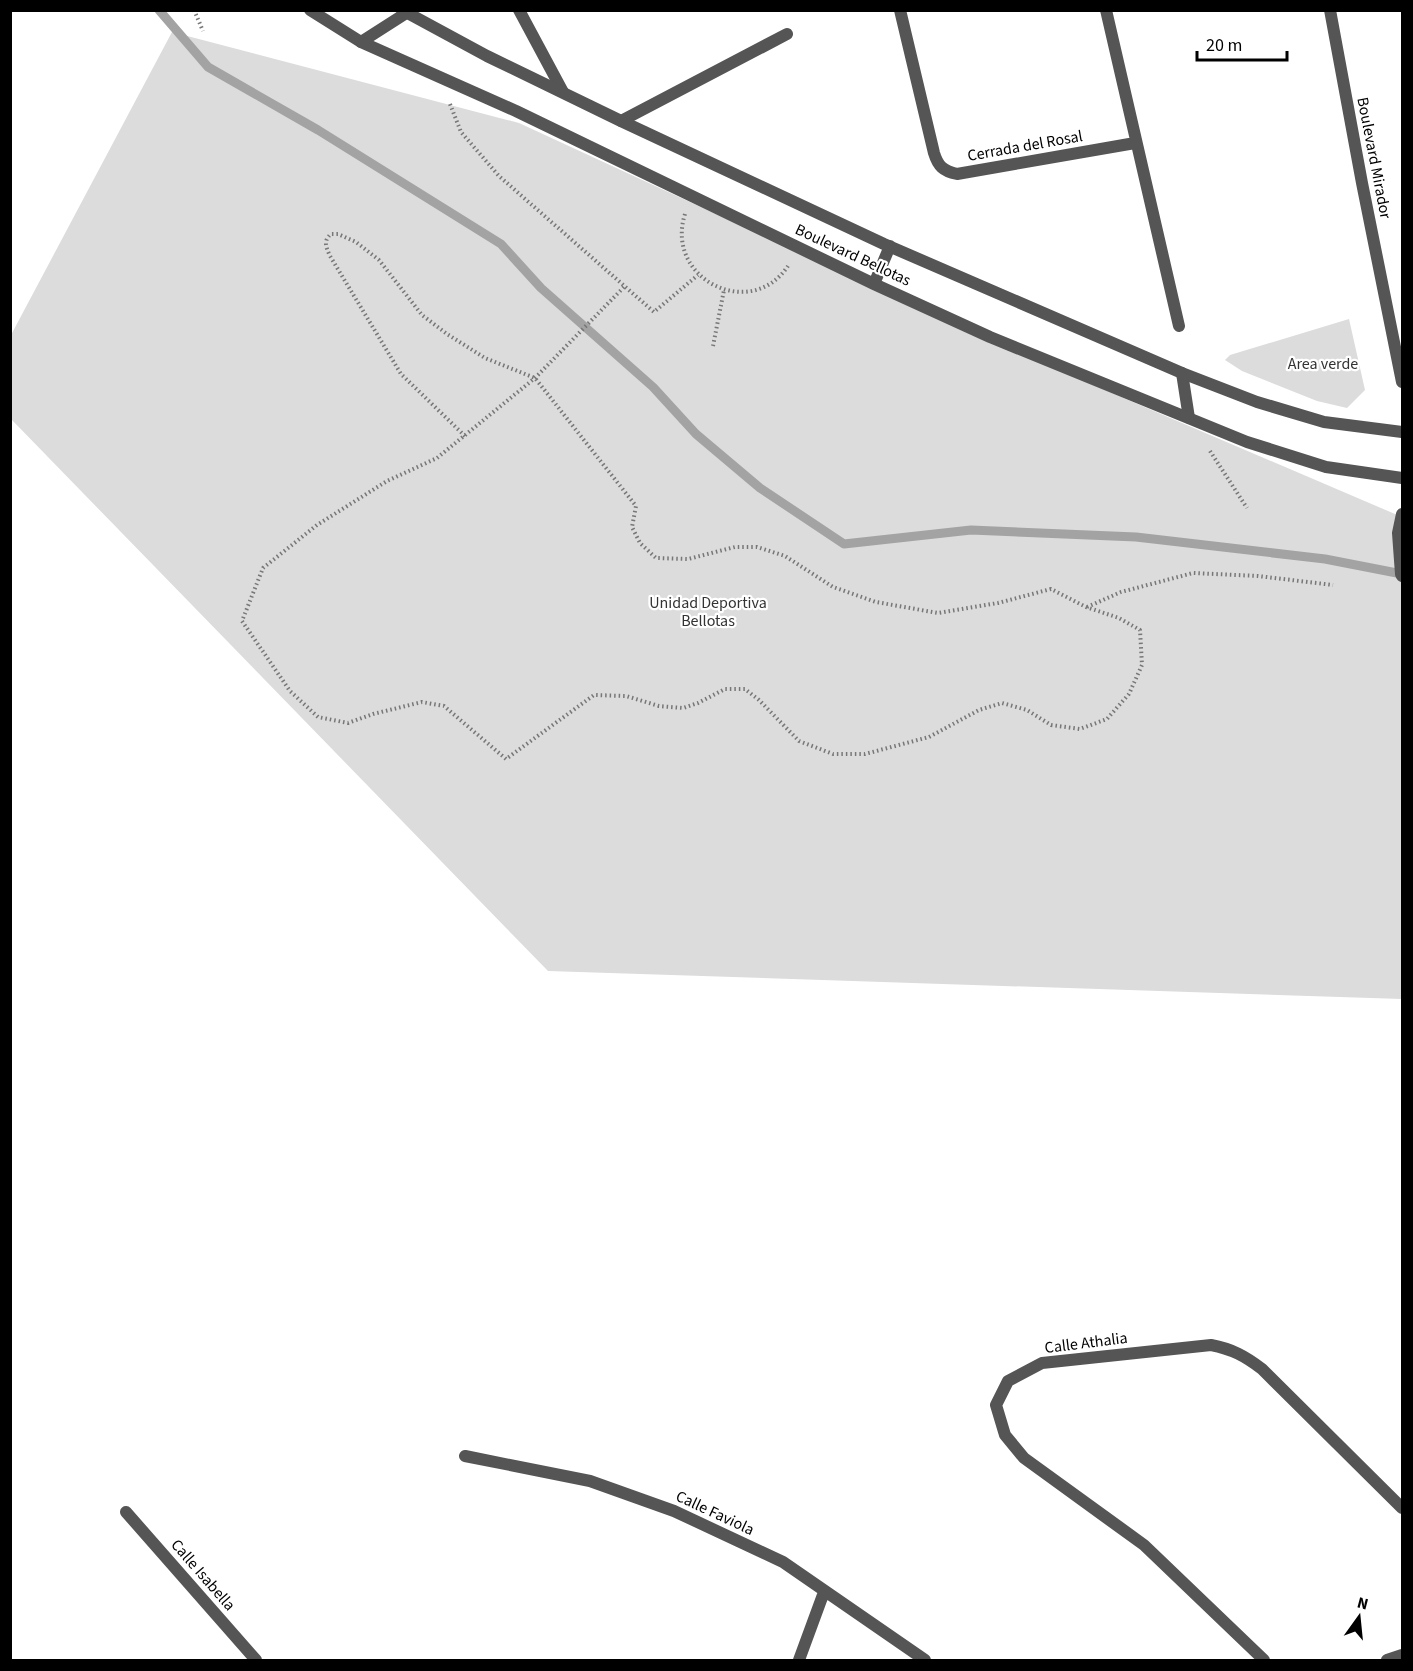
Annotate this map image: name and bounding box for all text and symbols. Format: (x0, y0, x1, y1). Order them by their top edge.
scale bar (1197, 24, 1287, 62)
text: 20 m (1206, 33, 1242, 58)
street label: Boulevard Mirador (1351, 95, 1397, 221)
street label: Cerrada del Rosal (966, 125, 1084, 167)
street label: Boulevard Bellotas (792, 219, 915, 292)
park label: Area verde (1288, 353, 1358, 375)
park label: Unidad Deportiva Bellotas (649, 592, 767, 632)
street label: Calle Athalia (1043, 1327, 1129, 1359)
street label: Calle Faviola (672, 1485, 758, 1541)
street label: Calle Isabella (166, 1534, 240, 1616)
north arrow (1329, 1587, 1389, 1647)
text: N (1355, 1591, 1371, 1615)

